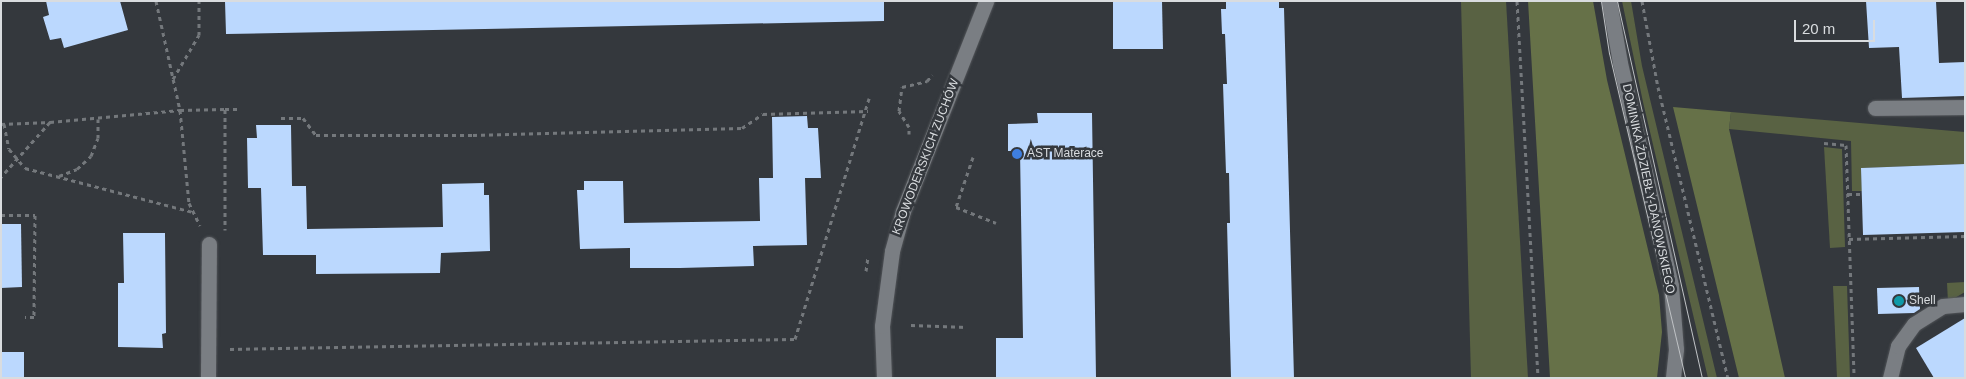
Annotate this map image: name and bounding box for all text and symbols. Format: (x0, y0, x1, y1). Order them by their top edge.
scale bar (1796, 10, 1877, 42)
text: 20 m (1802, 20, 1835, 37)
street label: KROWODERSKICH ZUCHÓW (890, 77, 962, 237)
street label: DOMINIKA ŹDZIEBŁY-DANOWSKIEGO (1619, 82, 1677, 296)
place label: AST Materace (1027, 147, 1104, 161)
marker: AST Materace (1011, 148, 1023, 160)
place label: Shell (1909, 294, 1936, 308)
marker: Shell (1893, 295, 1905, 307)

